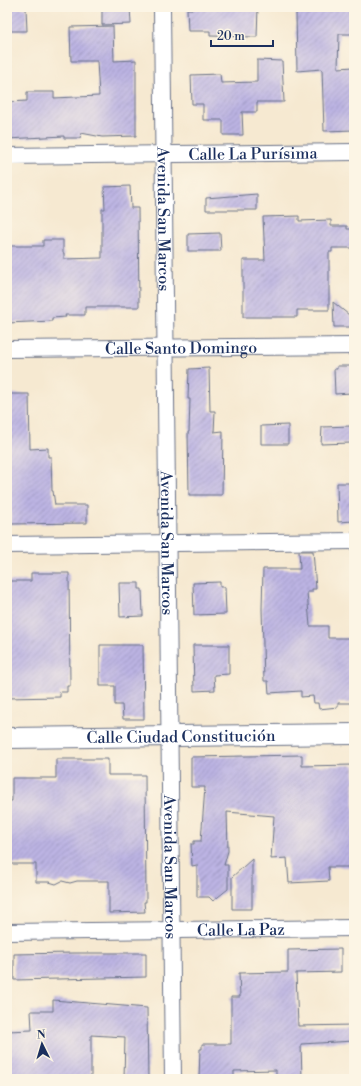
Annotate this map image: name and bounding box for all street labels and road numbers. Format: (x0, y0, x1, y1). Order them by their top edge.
street label: Calle La Purísima (188, 143, 319, 165)
street label: Avenida San Marcos (152, 146, 174, 291)
street label: Calle Santo Domingo (105, 338, 257, 359)
street label: Avenida San Marcos (156, 470, 177, 615)
street label: Calle Ciudad Constitución (86, 726, 276, 748)
street label: Avenida San Marcos (159, 794, 181, 939)
street label: Calle La Paz (197, 920, 285, 941)

